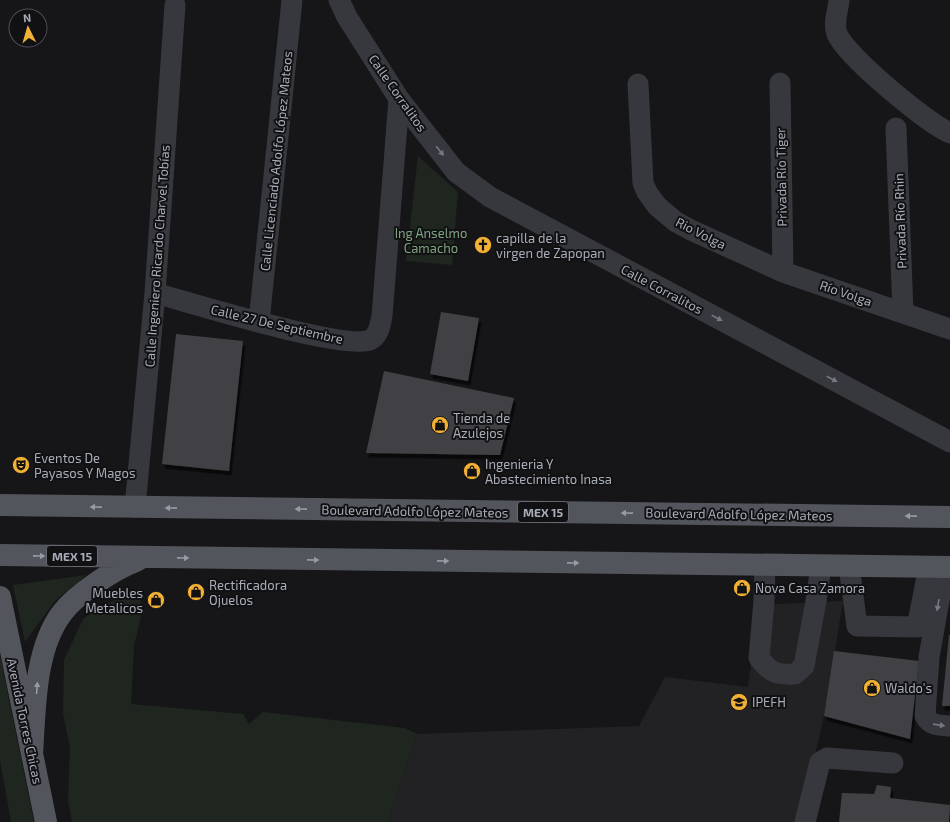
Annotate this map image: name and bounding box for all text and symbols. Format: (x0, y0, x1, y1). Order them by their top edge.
north arrow (8, 8, 48, 48)
text: N (23, 11, 32, 24)
street label: Calle Licenciado Adolfo López Mateos (256, 50, 296, 272)
street label: Calle Corralitos (365, 51, 431, 135)
street label: Privada Río Tiger (772, 127, 790, 227)
street label: Calle Ingeniero Ricardo Charvel Tobías (141, 144, 173, 368)
one-way arrow (436, 146, 444, 157)
street label: Privada Río Rhin (890, 173, 910, 269)
street label: Rio Volga (673, 214, 729, 252)
park label: Ing Anselmo Camacho (395, 225, 467, 256)
place label: capilla de la virgen de Zapopan (496, 230, 605, 261)
church icon: capilla de la virgen de Zapopan (473, 235, 493, 255)
street label: Calle Corralitos (618, 261, 706, 317)
street label: Río Volga (818, 277, 874, 309)
street label: Calle 27 De Septiembre (209, 301, 345, 347)
one-way arrow (711, 315, 723, 322)
one-way arrow (826, 376, 838, 383)
place label: Tienda de Azulejos (453, 410, 510, 441)
shop icon: Tienda de Azulejos (430, 415, 450, 435)
place label: Eventos De Payasos Y Magos (34, 450, 136, 481)
theatre icon: Eventos De Payasos Y Magos (11, 455, 31, 475)
place label: Ingenieria Y Abastecimiento Inasa (485, 456, 612, 487)
shop icon: Ingenieria Y Abastecimiento Inasa (462, 461, 482, 481)
street label: Boulevard Adolfo López Mateos (321, 501, 509, 521)
road number: MEX 15 (518, 502, 568, 522)
one-way arrow (90, 503, 102, 510)
street label: Boulevard Adolfo López Mateos (645, 504, 833, 524)
one-way arrow (164, 505, 177, 511)
one-way arrow (294, 506, 307, 512)
one-way arrow (620, 510, 633, 516)
one-way arrow (904, 513, 917, 519)
road number: MEX 15 (47, 546, 97, 566)
one-way arrow (33, 553, 46, 559)
one-way arrow (177, 555, 190, 561)
one-way arrow (307, 556, 319, 563)
one-way arrow (437, 558, 450, 564)
one-way arrow (567, 560, 580, 566)
place label: Rectificadora Ojuelos (209, 577, 287, 608)
shop icon: Nova Casa Zamora (732, 578, 752, 598)
place label: Nova Casa Zamora (755, 580, 865, 596)
shop icon: Rectificadora Ojuelos (186, 582, 206, 602)
place label: Muebles Metalicos (85, 585, 143, 616)
shop icon: Muebles Metalicos (146, 590, 166, 610)
one-way arrow (935, 599, 941, 612)
street label: Avenida Torres Chicas (4, 657, 46, 785)
shop icon: Waldo's (862, 678, 882, 698)
place label: Waldo's (885, 680, 932, 696)
one-way arrow (34, 682, 41, 694)
school or university icon: IPEFH (729, 692, 749, 712)
place label: IPEFH (752, 694, 786, 710)
one-way arrow (933, 722, 945, 728)

